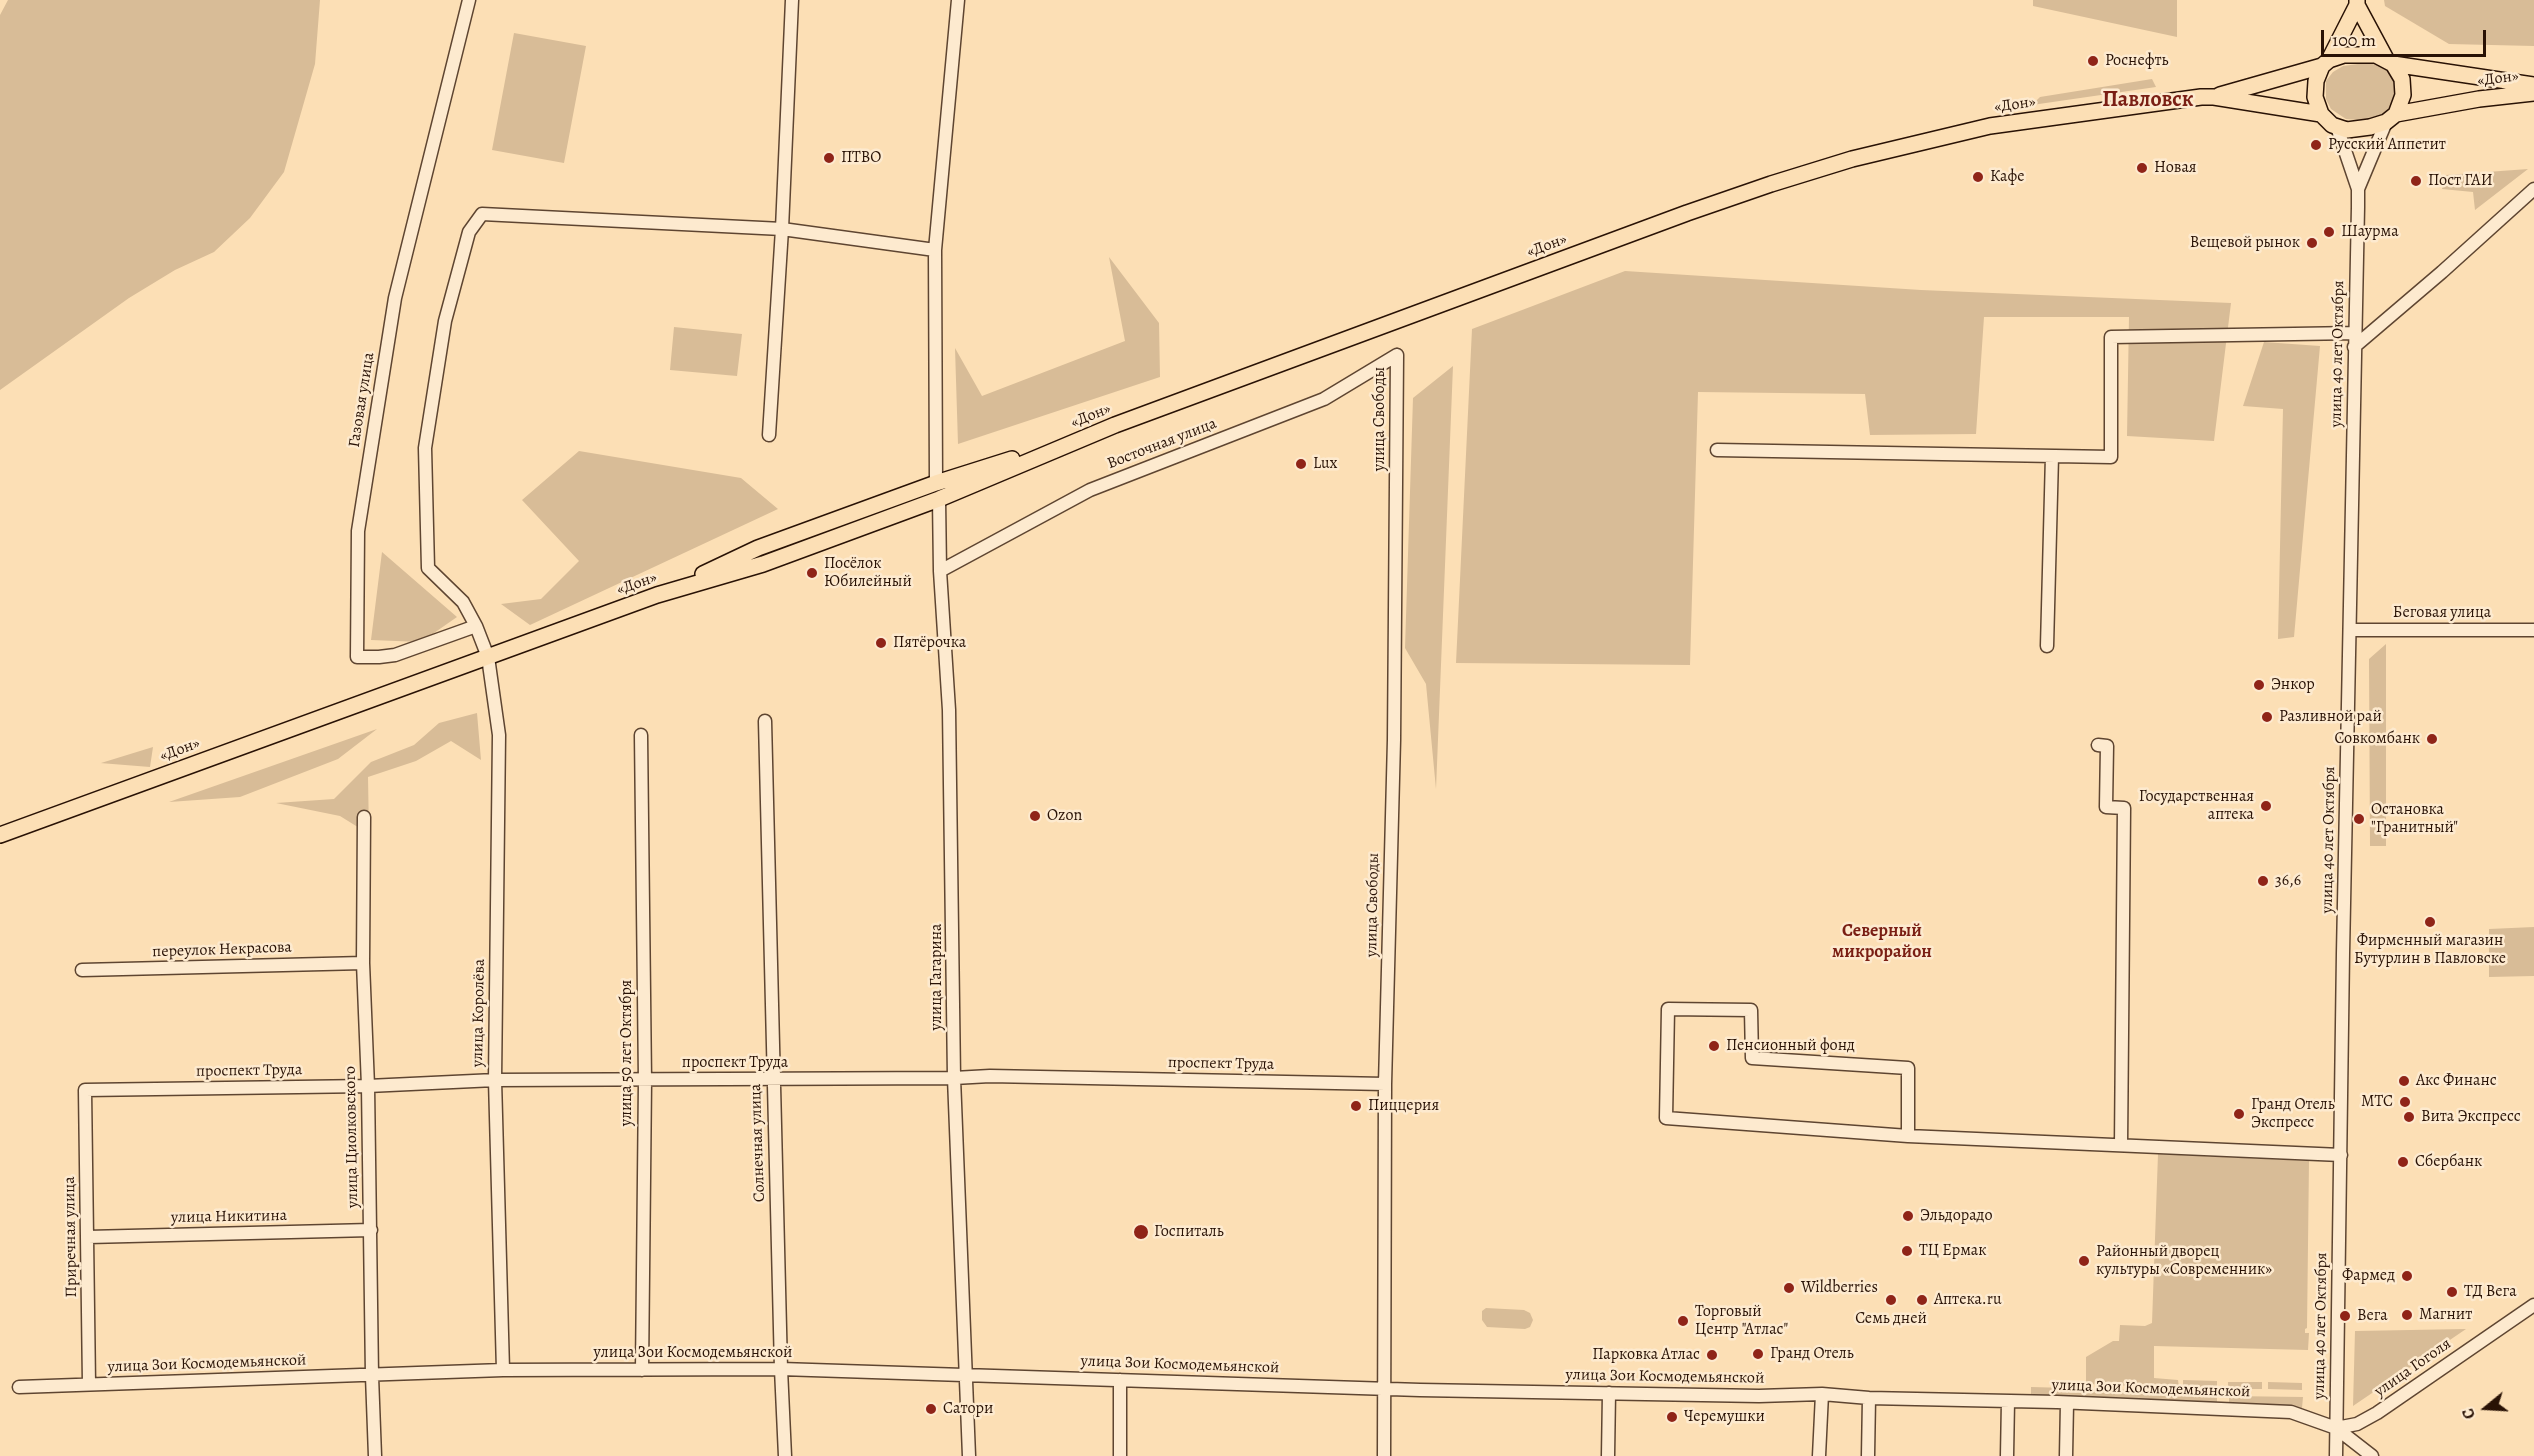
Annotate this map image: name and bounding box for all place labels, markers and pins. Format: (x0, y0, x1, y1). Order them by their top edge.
place label: Роснефть (2105, 51, 2169, 71)
marker: Роснефть (2086, 54, 2100, 68)
place label: Русский Аппетит (2328, 135, 2446, 155)
marker: Русский Аппетит (2309, 138, 2323, 152)
place label: ПТВО (841, 148, 881, 168)
marker: ПТВО (822, 151, 836, 165)
place label: Новая (2154, 158, 2197, 178)
marker: Новая (2135, 161, 2149, 175)
place label: Кафе (1990, 167, 2024, 187)
marker: Кафе (1971, 170, 1985, 184)
place label: Пост ГАИ (2428, 171, 2493, 191)
marker: Пост ГАИ (2409, 174, 2423, 188)
place label: Шаурма (2341, 222, 2399, 242)
marker: Шаурма (2322, 225, 2336, 239)
place label: Вещевой рынок (2190, 233, 2300, 253)
marker: Вещевой рынок (2305, 236, 2319, 250)
place label: Lux (1313, 454, 1337, 474)
marker: Lux (1294, 457, 1308, 471)
place label: Посёлок Юбилейный (824, 554, 912, 592)
marker: Посёлок Юбилейный (805, 566, 819, 580)
place label: Пятёрочка (893, 633, 966, 653)
marker: Пятёрочка (874, 636, 888, 650)
place label: Энкор (2271, 675, 2315, 695)
marker: Энкор (2252, 678, 2266, 692)
place label: Разливной рай (2279, 707, 2382, 727)
marker: Разливной рай (2260, 710, 2274, 724)
place label: Совкомбанк (2334, 729, 2420, 749)
marker: Совкомбанк (2425, 732, 2439, 746)
place label: Государственная аптека (2139, 787, 2254, 825)
marker: Государственная аптека (2259, 799, 2273, 813)
place label: Остановка "Гранитный" (2371, 800, 2458, 838)
place label: Ozon (1047, 806, 1082, 826)
marker: Ozon (1028, 809, 1042, 823)
marker: Остановка "Гранитный" (2352, 812, 2366, 826)
place label: 36,6 (2275, 871, 2301, 891)
marker: 36,6 (2256, 874, 2270, 888)
marker: Фирменный магазин Бутурлин в Павловске (2423, 915, 2437, 929)
place label: Фирменный магазин Бутурлин в Павловске (2354, 931, 2506, 969)
place label: Пенсионный фонд (1726, 1036, 1855, 1056)
marker: Пенсионный фонд (1707, 1039, 1721, 1053)
place label: Акс Финанс (2416, 1071, 2497, 1091)
marker: Акс Финанс (2397, 1074, 2411, 1088)
place label: МТС (2361, 1092, 2393, 1112)
place label: Гранд Отель Экспресс (2251, 1095, 2335, 1133)
marker: МТС (2398, 1095, 2412, 1109)
place label: Пиццерия (1368, 1096, 1439, 1116)
marker: Пиццерия (1349, 1099, 1363, 1113)
marker: Гранд Отель Экспресс (2232, 1107, 2246, 1121)
place label: Вита Экспресс (2421, 1107, 2521, 1127)
marker: Вита Экспресс (2402, 1110, 2416, 1124)
place label: Сбербанк (2415, 1152, 2482, 1172)
marker: Сбербанк (2396, 1155, 2410, 1169)
place label: Эльдорадо (1920, 1206, 1993, 1226)
marker: Эльдорадо (1901, 1209, 1915, 1223)
place label: Госпиталь (1154, 1222, 1224, 1242)
marker: Госпиталь (1132, 1223, 1150, 1241)
place label: ТЦ Ермак (1919, 1241, 1987, 1261)
place label: Районный дворец культуры «Современник» (2096, 1242, 2272, 1280)
marker: ТЦ Ермак (1900, 1244, 1914, 1258)
marker: Районный дворец культуры «Современник» (2077, 1254, 2091, 1268)
place label: Фармед (2342, 1266, 2395, 1286)
marker: Фармед (2400, 1269, 2414, 1283)
place label: Wildberries (1801, 1278, 1878, 1298)
marker: Wildberries (1782, 1281, 1796, 1295)
place label: ТД Вега (2464, 1282, 2517, 1302)
marker: ТД Вега (2445, 1285, 2459, 1299)
place label: Аптека.ru (1934, 1290, 2002, 1310)
marker: Семь дней (1884, 1293, 1898, 1307)
marker: Аптека.ru (1915, 1293, 1929, 1307)
place label: Торговый Центр "Атлас" (1695, 1302, 1788, 1340)
place label: Магнит (2419, 1305, 2472, 1325)
place label: Вега (2357, 1306, 2388, 1326)
marker: Магнит (2400, 1308, 2414, 1322)
place label: Семь дней (1855, 1309, 1927, 1329)
marker: Вега (2338, 1309, 2352, 1323)
marker: Торговый Центр "Атлас" (1676, 1314, 1690, 1328)
place label: Гранд Отель (1770, 1344, 1854, 1364)
place label: Парковка Атлас (1592, 1345, 1700, 1365)
marker: Гранд Отель (1751, 1347, 1765, 1361)
marker: Парковка Атлас (1705, 1348, 1719, 1362)
place label: Сатори (943, 1399, 993, 1419)
marker: Сатори (924, 1402, 938, 1416)
place label: Черемушки (1684, 1407, 1765, 1427)
marker: Черемушки (1665, 1410, 1679, 1424)

